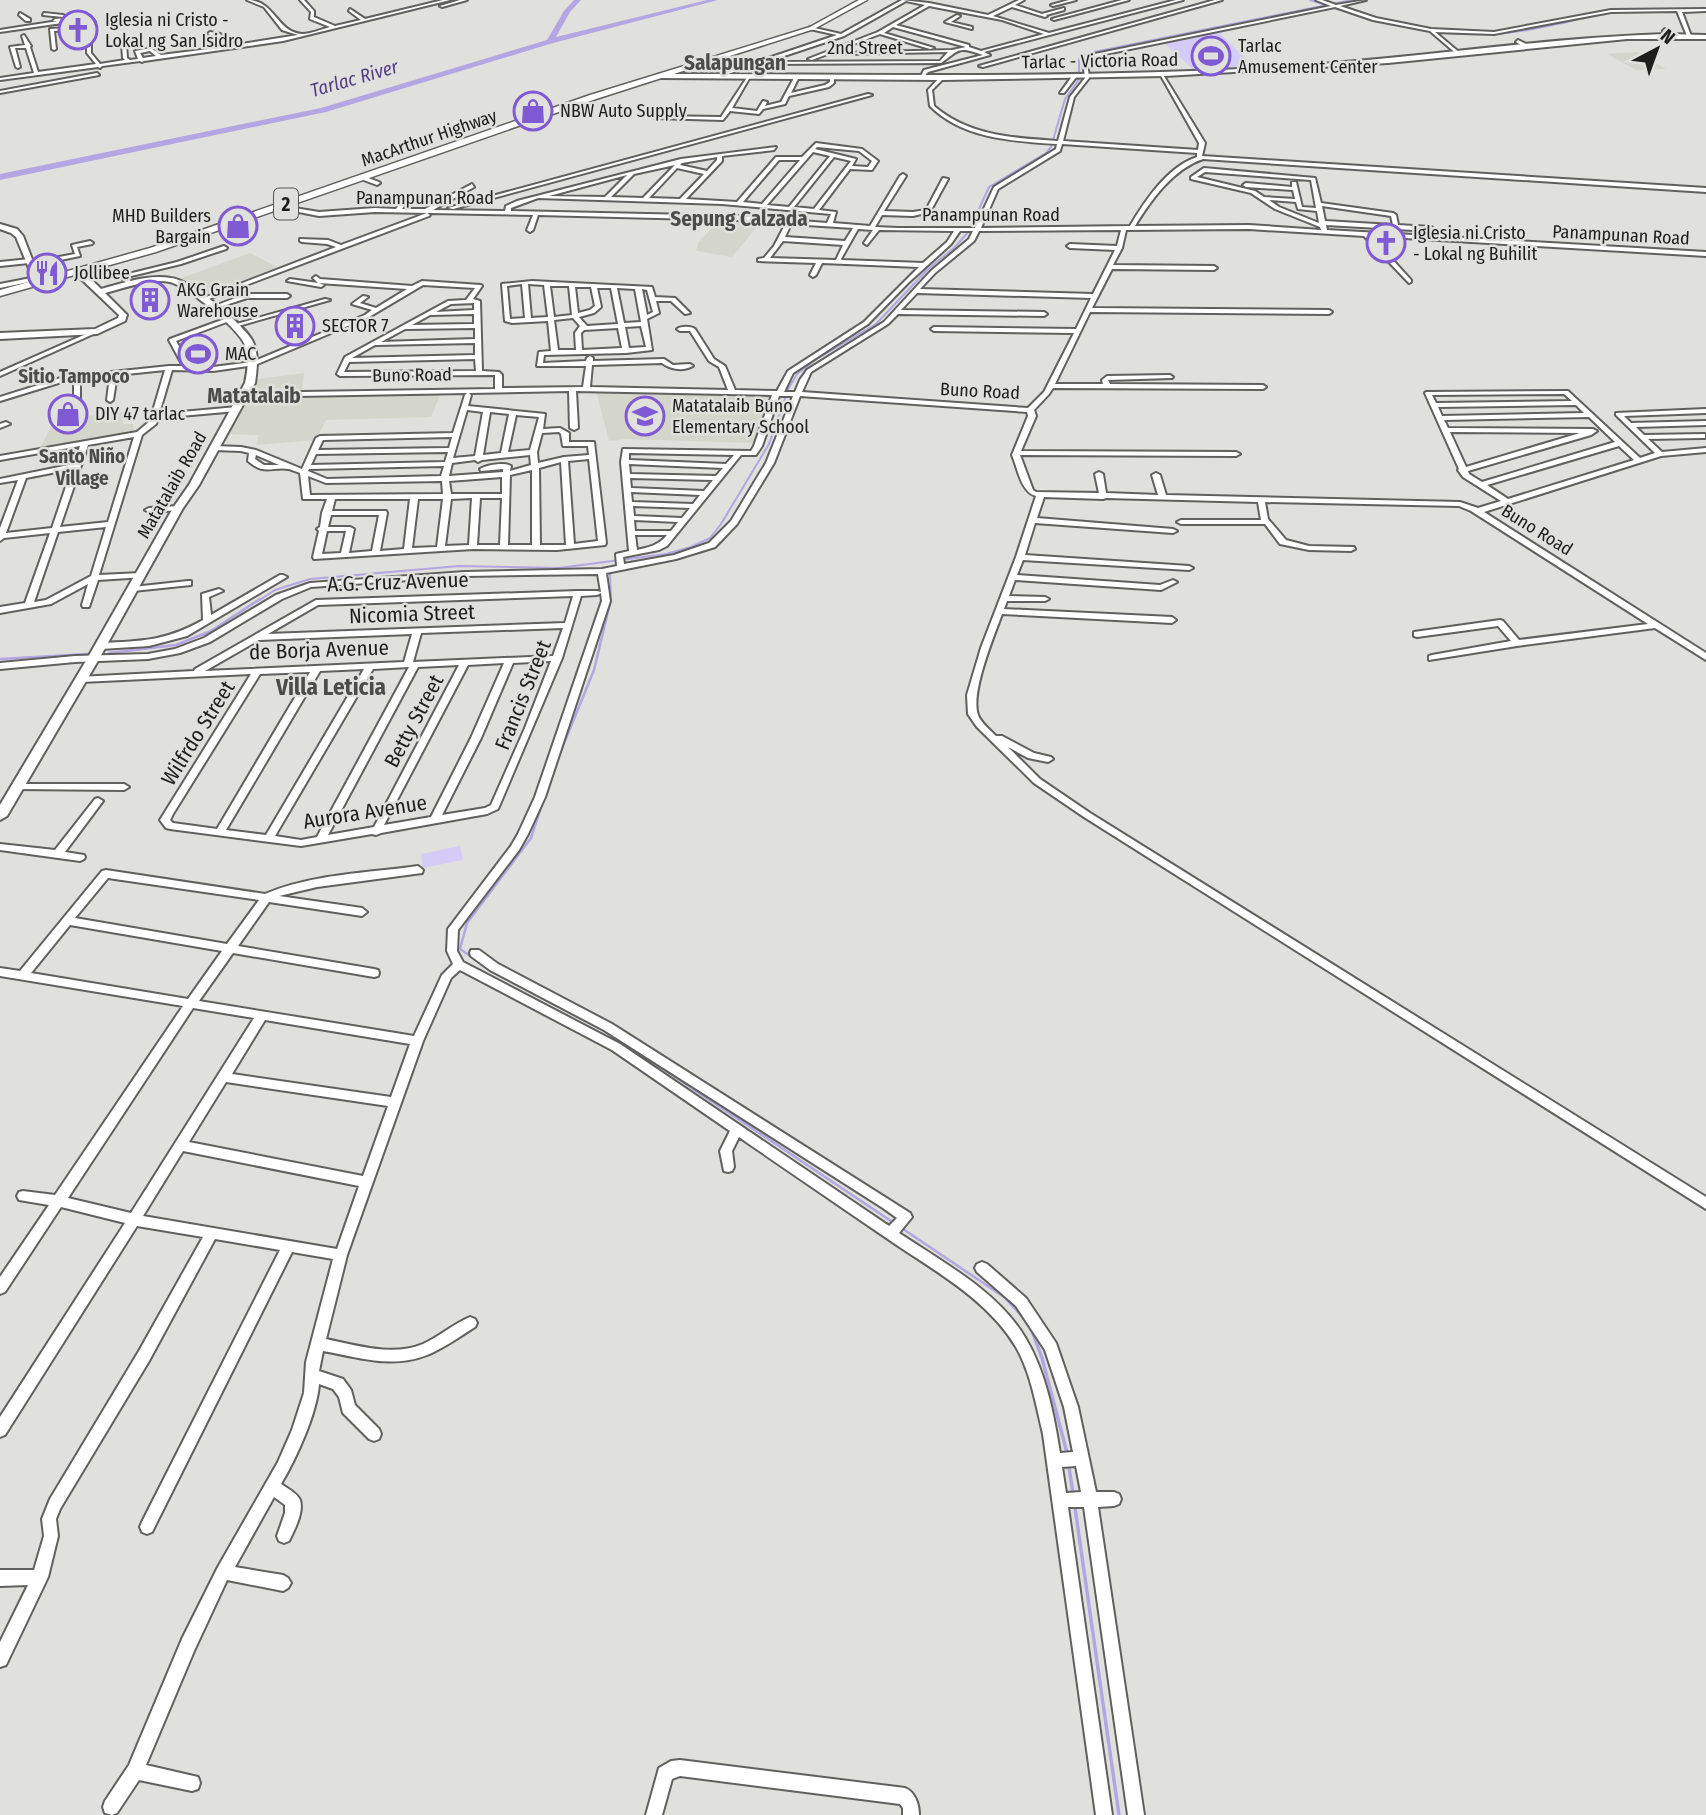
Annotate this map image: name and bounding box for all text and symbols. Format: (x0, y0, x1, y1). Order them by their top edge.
church icon: Iglesia ni Cristo - Lokal ng San Isidro (57, 9, 99, 51)
place label: Iglesia ni Cristo - Lokal ng San Isidro (105, 9, 243, 52)
north arrow (1622, 14, 1692, 84)
text: N (1656, 24, 1680, 49)
sports icon: Tarlac Amusement Center (1190, 35, 1232, 77)
place label: Tarlac Amusement Center (1238, 35, 1378, 78)
street label: 2nd Street (827, 37, 903, 59)
street label: Tarlac - Victoria Road (1022, 49, 1178, 73)
district label: Salapungan (684, 50, 786, 76)
water label: Tarlac River (307, 55, 402, 102)
shop icon: NBW Auto Supply (512, 90, 554, 132)
place label: NBW Auto Supply (560, 100, 687, 122)
street label: MacArthur Highway (358, 104, 500, 172)
street label: Panampunan Road (356, 187, 494, 209)
road number: 2 (274, 188, 298, 220)
street label: Panampunan Road (922, 204, 1060, 226)
place label: MHD Builders Bargain (112, 205, 211, 248)
shop icon: MHD Builders Bargain (217, 205, 259, 247)
district label: Sepung Calzada (670, 206, 808, 232)
street label: Panampunan Road (1552, 220, 1690, 250)
church icon: Iglesia ni Cristo - Lokal ng Buhilit (1365, 222, 1407, 264)
place label: Iglesia ni Cristo - Lokal ng Buhilit (1413, 222, 1537, 265)
restaurant icon: Jollibee (26, 252, 68, 294)
place label: Jollibee (74, 262, 130, 284)
building icon: AKG Grain Warehouse (129, 279, 171, 321)
place label: AKG Grain Warehouse (177, 279, 258, 322)
building icon: SECTOR 7 (274, 305, 316, 347)
place label: SECTOR 7 (322, 315, 388, 337)
sports icon: MAC (177, 333, 219, 375)
place label: MAC (225, 343, 256, 365)
street label: Buno Road (372, 363, 452, 387)
district label: Sitio Tampoco (18, 365, 130, 388)
street label: Buno Road (940, 378, 1020, 404)
district label: Matatalaib (207, 383, 301, 409)
shop icon: DIY 47 tarlac (47, 393, 89, 435)
school or university icon: Matatalaib Buno Elementary School (624, 395, 666, 437)
place label: Matatalaib Buno Elementary School (672, 395, 809, 438)
place label: DIY 47 tarlac (95, 403, 186, 425)
street label: Matatalaib Road (133, 428, 211, 542)
district label: Santo Niño Village (39, 445, 125, 490)
street label: Buno Road (1497, 500, 1577, 560)
street label: A.G. Cruz Avenue (327, 567, 469, 597)
street label: Nicomia Street (349, 599, 476, 629)
street label: de Borja Avenue (249, 635, 389, 665)
street label: Francis Street (489, 636, 557, 754)
street label: Betty Street (379, 670, 449, 772)
district label: Villa Leticia (275, 673, 386, 701)
street label: Wilfrdo Street (156, 676, 241, 790)
street label: Aurora Avenue (301, 789, 429, 835)

